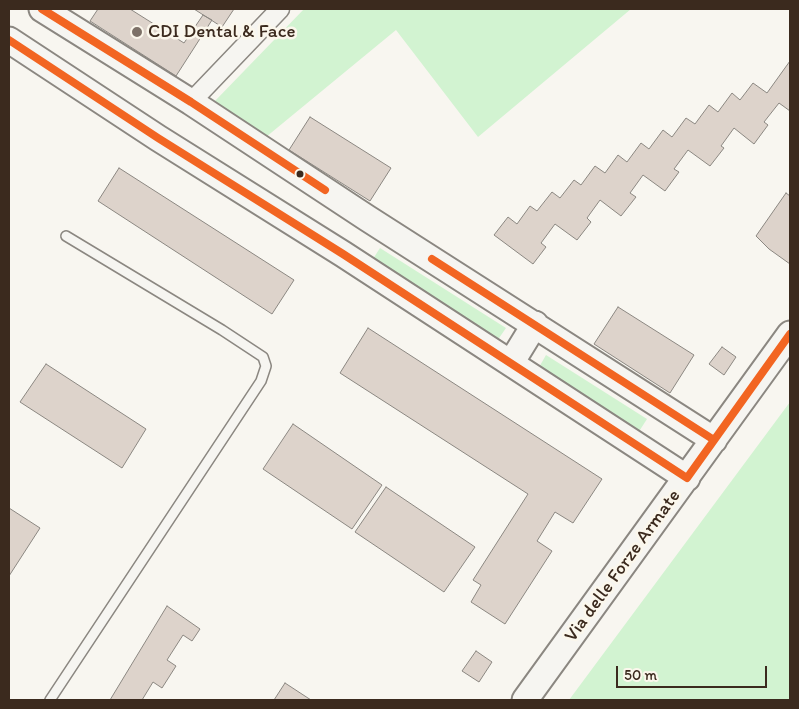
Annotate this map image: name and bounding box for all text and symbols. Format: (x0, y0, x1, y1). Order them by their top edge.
place label: CDI Dental & Face (148, 21, 296, 43)
marker: CDI Dental & Face (130, 25, 144, 39)
unlabelled marker (295, 169, 305, 179)
street label: Via delle Forze Armate (560, 485, 686, 647)
scale bar (619, 656, 770, 688)
text: 50 m (624, 666, 657, 684)

